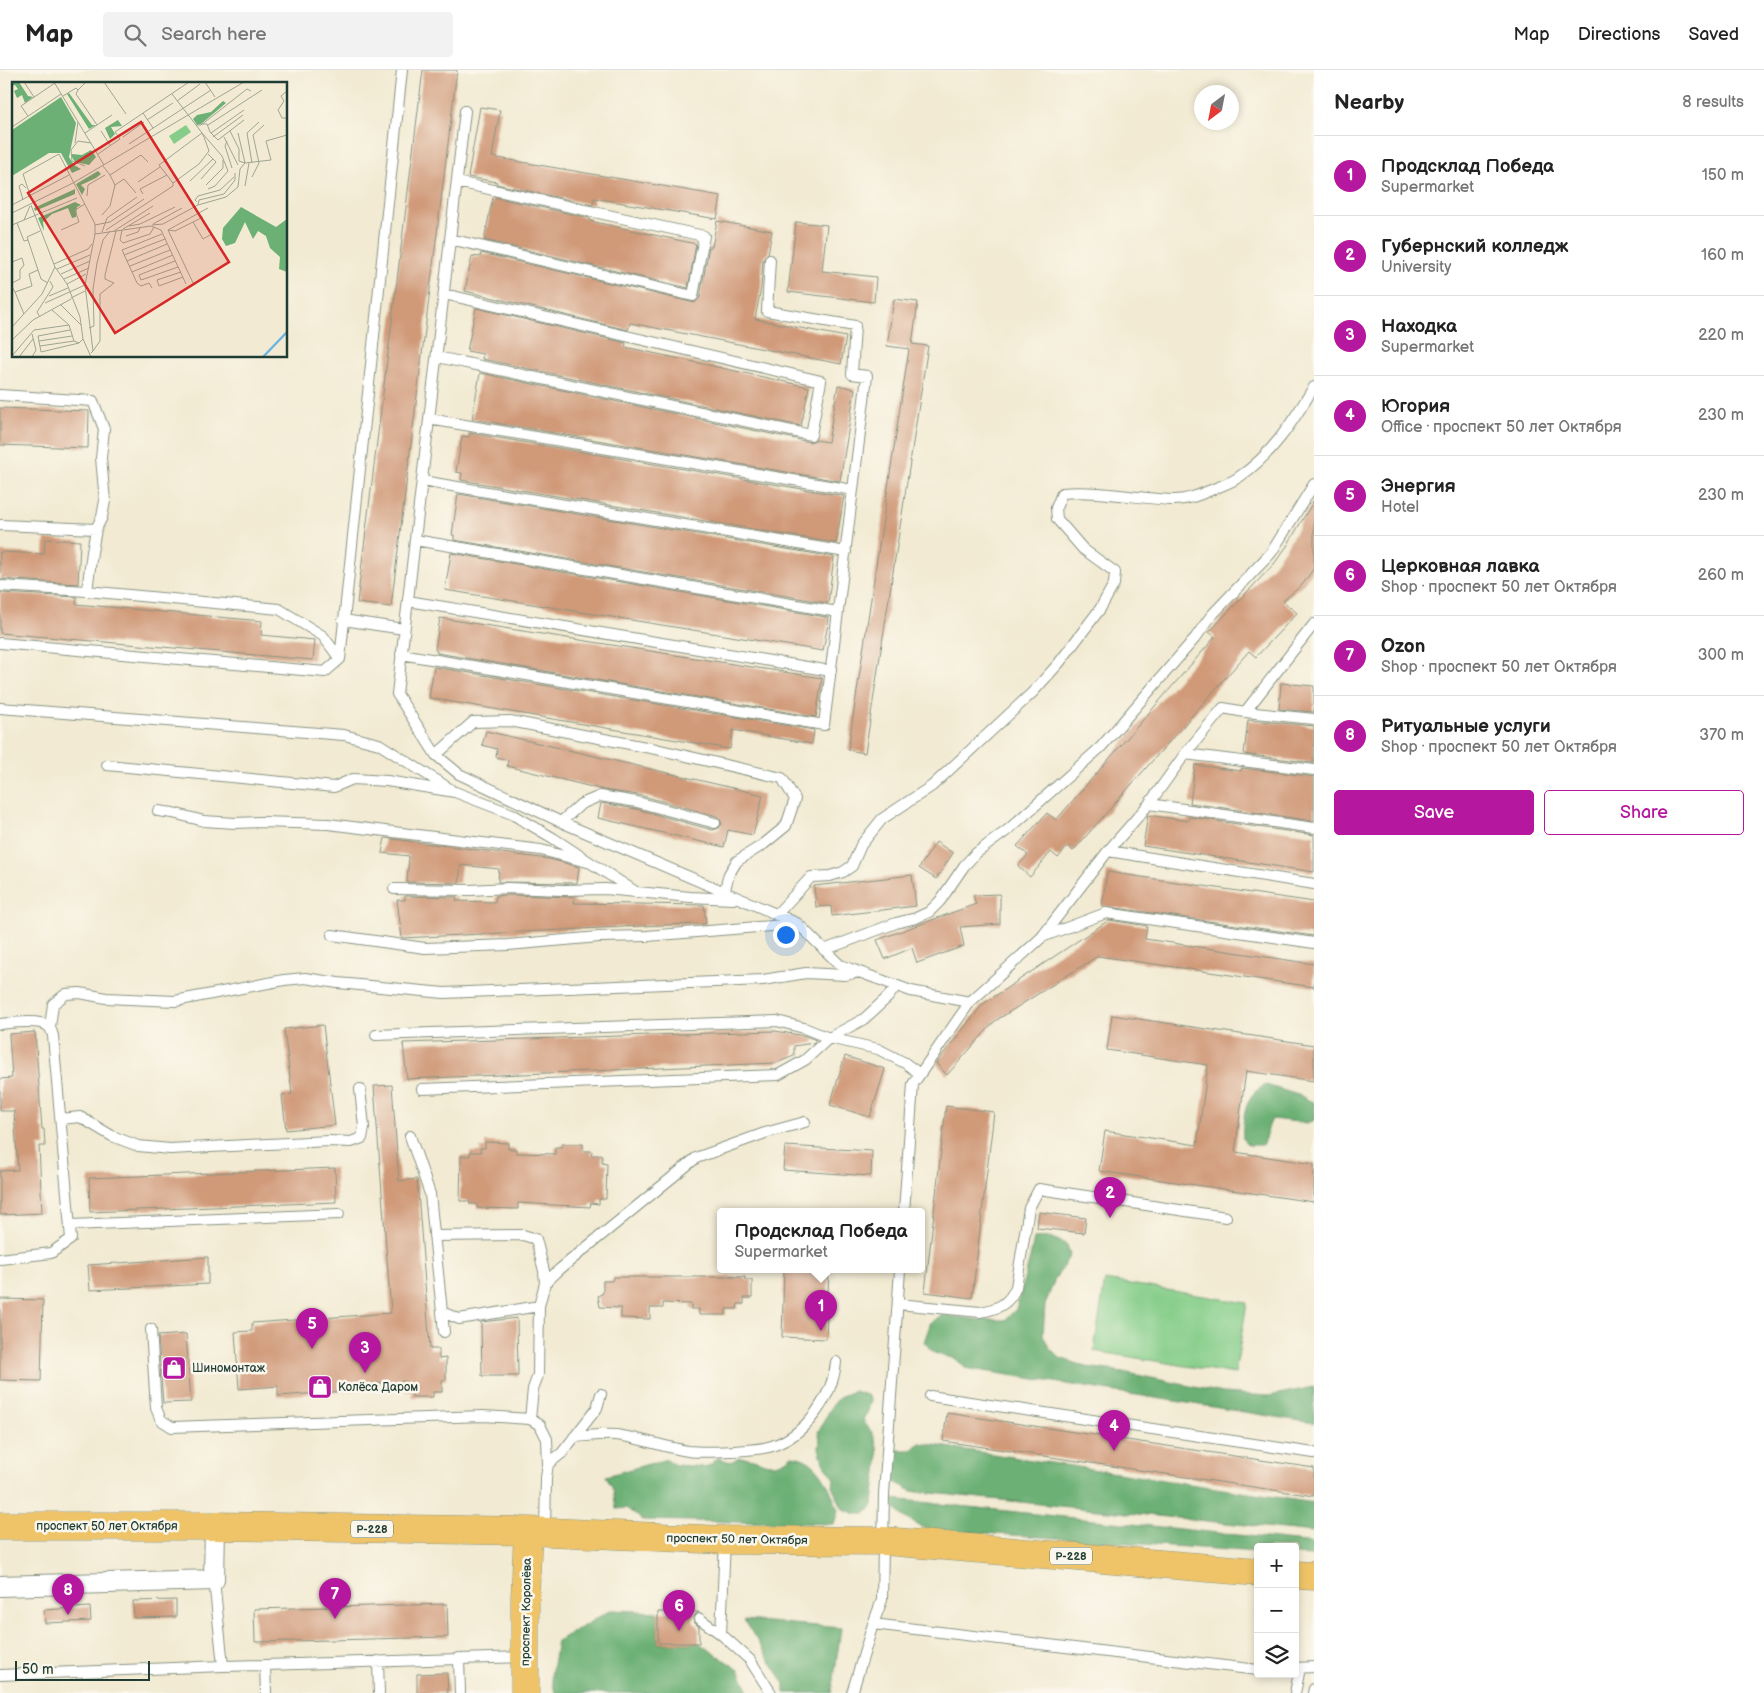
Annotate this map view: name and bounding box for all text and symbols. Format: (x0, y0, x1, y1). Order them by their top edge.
search box (103, 12, 453, 57)
text: Map (25, 20, 73, 49)
icon: search (121, 21, 149, 49)
text: Search here (161, 23, 267, 46)
text: Map (1514, 24, 1550, 45)
text: Directions (1578, 24, 1660, 45)
text: Saved (1688, 24, 1739, 45)
inset map (12, 82, 288, 358)
north arrow (1194, 85, 1239, 130)
text: Nearby (1334, 90, 1404, 115)
text: 8 results (1682, 93, 1744, 112)
text: Продсклад Победа (1381, 155, 1554, 178)
text: 1 (1347, 166, 1353, 185)
text: 150 m (1702, 166, 1744, 185)
text: Supermarket (1381, 178, 1474, 197)
text: Губернский колледж (1381, 235, 1568, 258)
text: 2 (1345, 246, 1355, 265)
text: 160 m (1701, 246, 1744, 265)
text: University (1381, 258, 1452, 277)
text: Находка (1381, 315, 1457, 338)
text: 3 (1345, 326, 1355, 345)
text: 220 m (1698, 326, 1744, 345)
text: Supermarket (1381, 338, 1474, 357)
text: Югория (1381, 395, 1450, 418)
text: 4 (1345, 406, 1355, 425)
text: 230 m (1698, 406, 1744, 425)
text: Office · проспект 50 лет Октября (1381, 418, 1622, 437)
text: Энергия (1381, 475, 1456, 498)
text: 5 (1345, 486, 1355, 505)
text: 230 m (1698, 486, 1744, 505)
text: Hotel (1381, 498, 1419, 517)
text: Церковная лавка (1381, 555, 1540, 578)
text: 6 (1345, 566, 1355, 585)
text: 260 m (1698, 566, 1744, 585)
text: Shop · проспект 50 лет Октября (1381, 578, 1617, 597)
text: Ozon (1381, 635, 1425, 658)
text: 7 (1346, 646, 1354, 665)
text: 300 m (1698, 646, 1744, 665)
text: Shop · проспект 50 лет Октября (1381, 658, 1617, 677)
text: Ритуальные услуги (1381, 715, 1551, 738)
text: 8 (1345, 726, 1355, 745)
text: 370 m (1699, 726, 1744, 745)
text: Shop · проспект 50 лет Октября (1381, 738, 1617, 757)
button: Save (1334, 790, 1534, 835)
button: Share (1544, 790, 1744, 835)
your location (773, 922, 799, 948)
pin: 2 (1094, 1177, 1126, 1218)
popup (717, 1208, 925, 1273)
text: Продсклад Победа (734, 1220, 908, 1243)
text: Supermarket (734, 1243, 828, 1262)
pin: 1 (805, 1290, 837, 1331)
pin: 5 (296, 1308, 328, 1349)
pin: 3 (349, 1332, 381, 1373)
shop icon: Шиномонтаж (161, 1355, 187, 1381)
place label: Шиномонтаж (192, 1361, 266, 1376)
shop icon: Колёса Даром (307, 1374, 333, 1400)
place label: Колёса Даром (338, 1380, 418, 1395)
pin: 4 (1098, 1410, 1130, 1451)
street label: проспект 50 лет Октября (36, 1519, 178, 1534)
road number: Р-228 (351, 1520, 393, 1538)
street label: проспект 50 лет Октября (666, 1531, 808, 1548)
map controls (1254, 1543, 1299, 1678)
button: + (1254, 1543, 1299, 1588)
road number: Р-228 (1050, 1548, 1092, 1564)
street label: проспект Королёва (518, 1558, 535, 1666)
pin: 8 (52, 1574, 84, 1615)
pin: 7 (319, 1578, 351, 1619)
button: − (1254, 1588, 1299, 1633)
pin: 6 (663, 1590, 695, 1631)
button: layers (1254, 1633, 1299, 1678)
scale bar (15, 1658, 150, 1681)
text: 50 m (22, 1661, 54, 1678)

